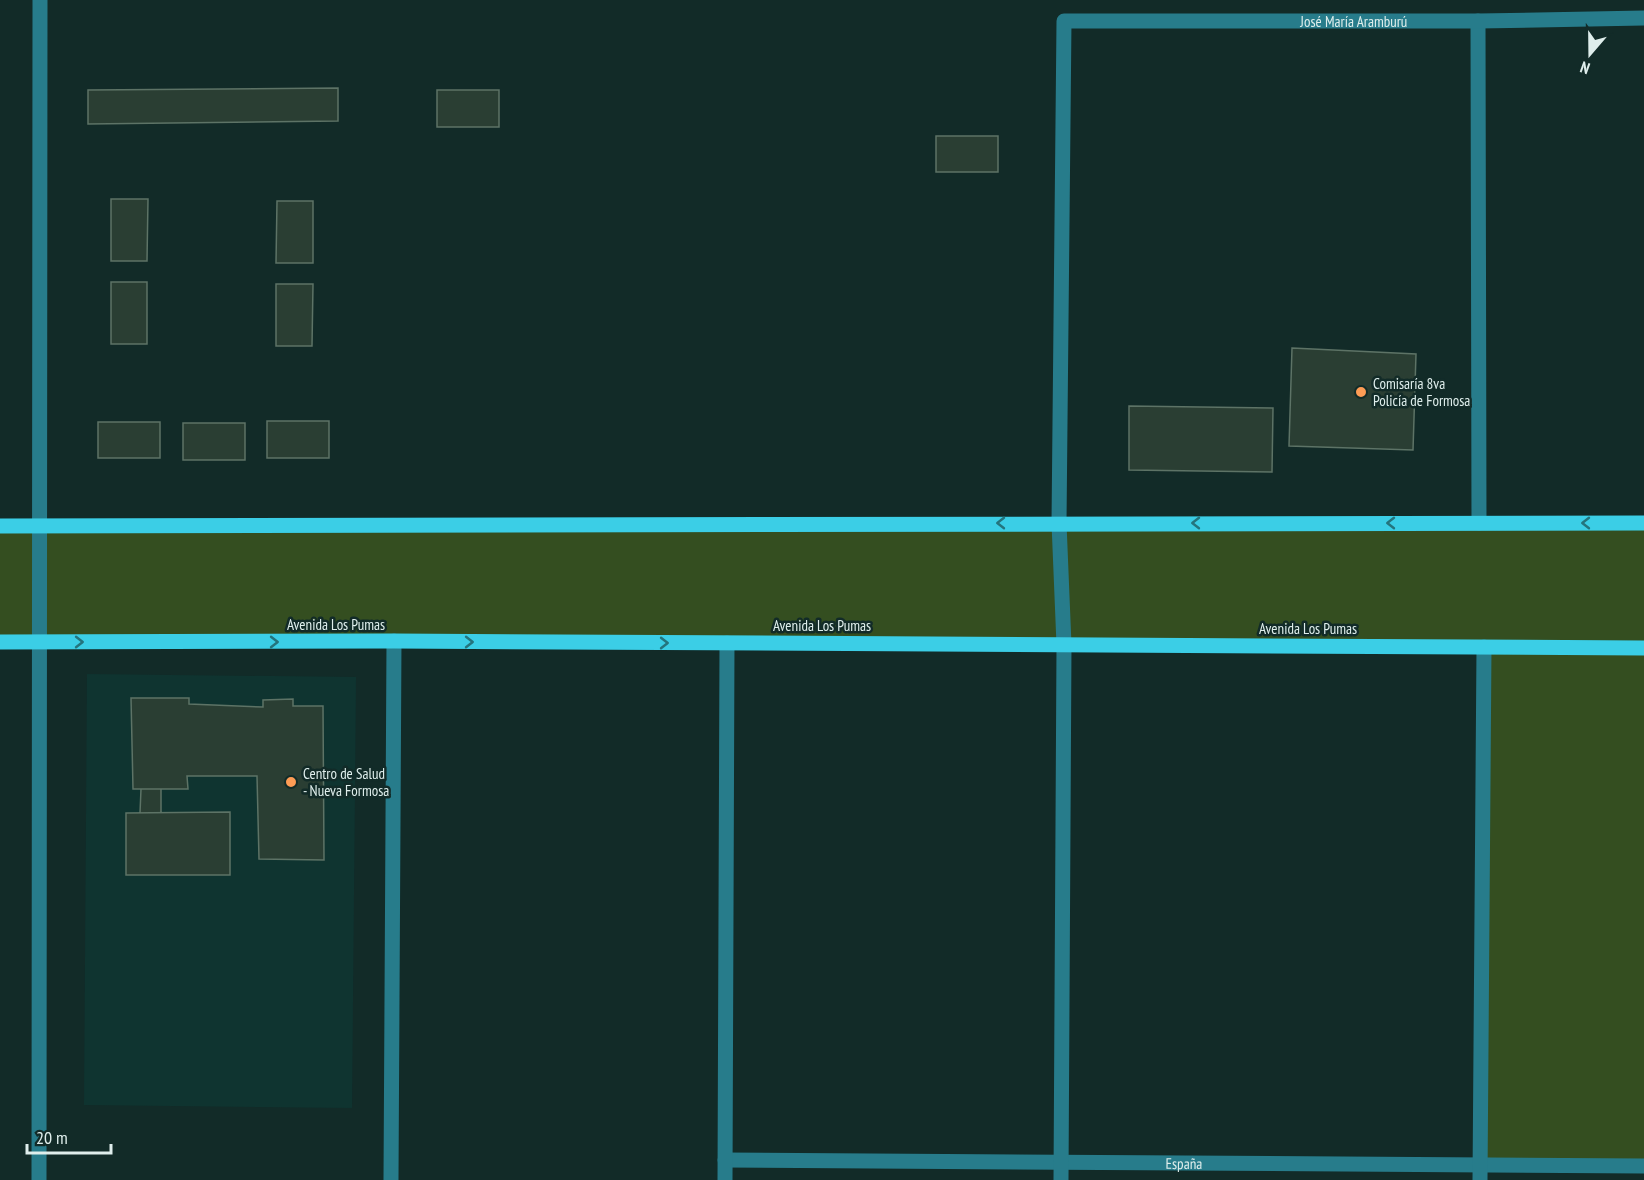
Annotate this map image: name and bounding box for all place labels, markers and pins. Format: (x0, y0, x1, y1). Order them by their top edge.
place label: Comisaría 8va Policía de Formosa (1373, 374, 1470, 410)
marker: Comisaría 8va Policía de Formosa (1354, 385, 1368, 399)
place label: Centro de Salud - Nueva Formosa (303, 764, 389, 800)
marker: Centro de Salud - Nueva Formosa (284, 775, 298, 789)

